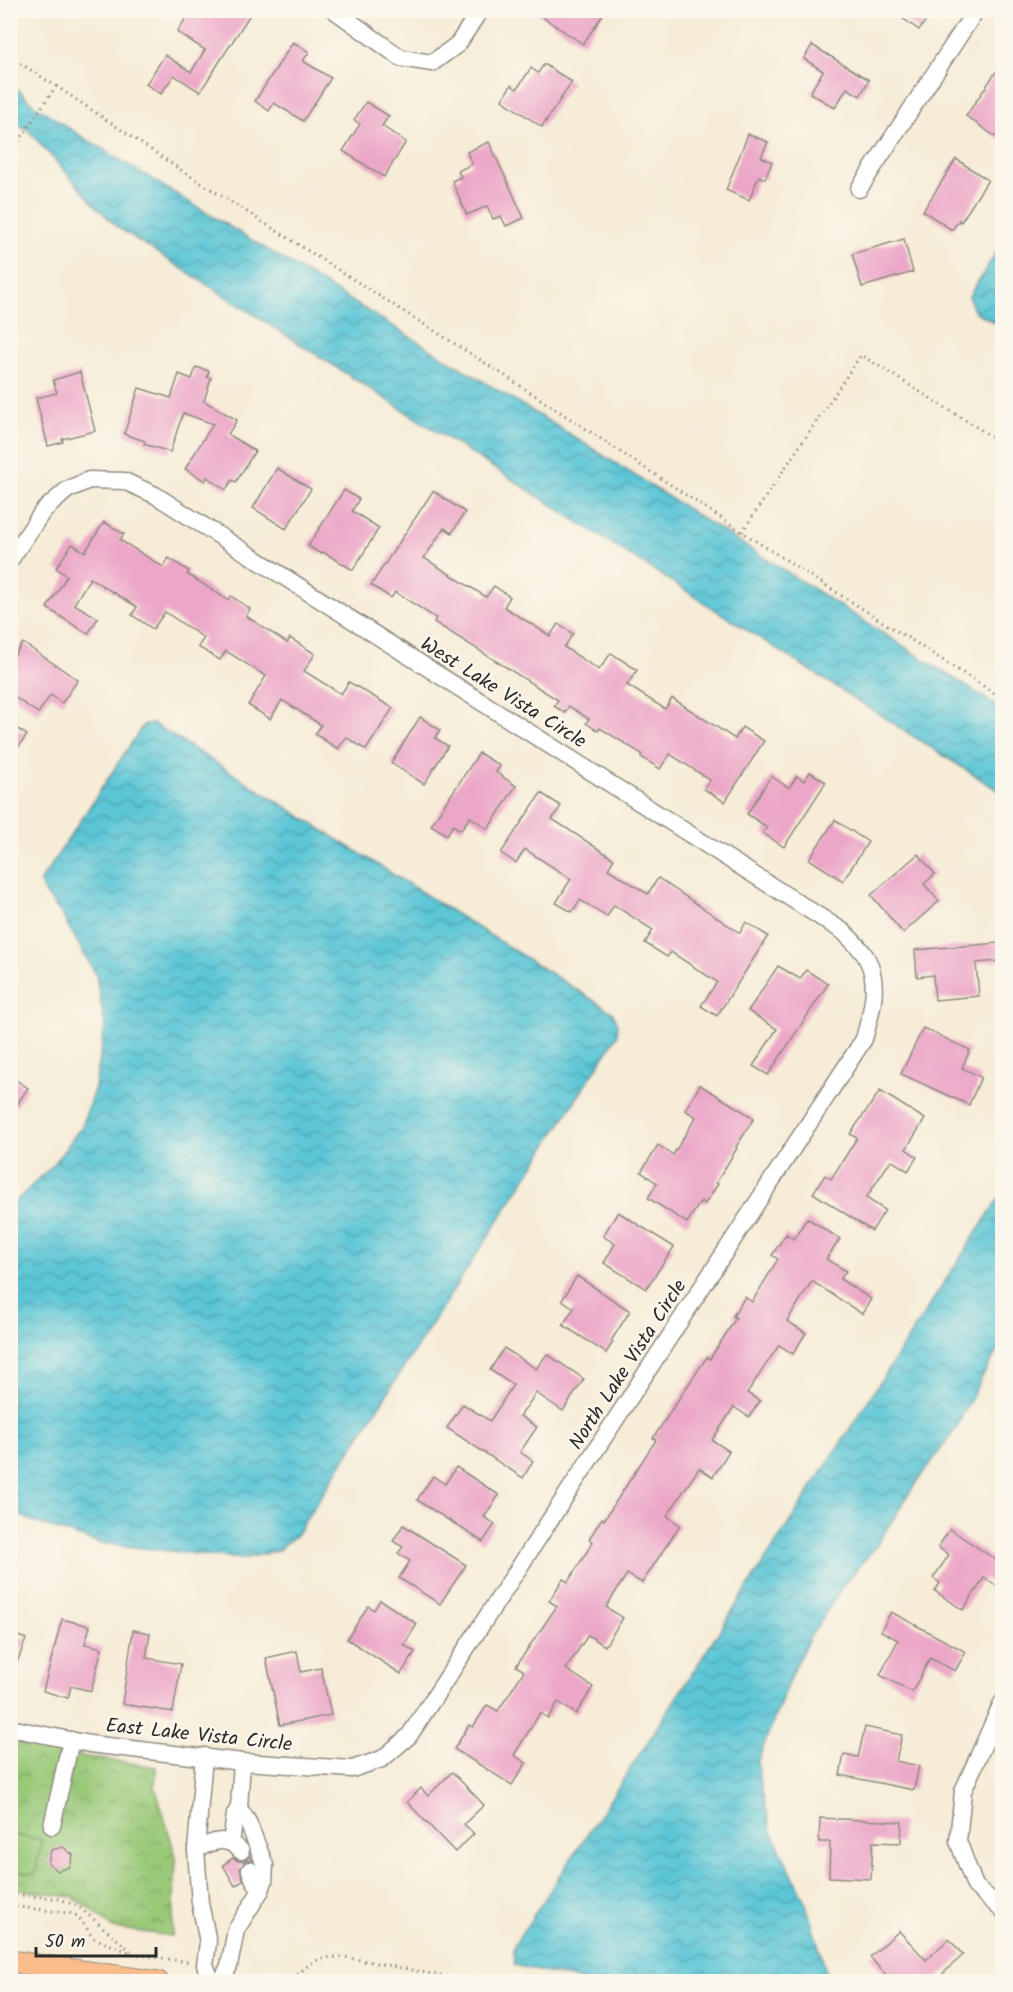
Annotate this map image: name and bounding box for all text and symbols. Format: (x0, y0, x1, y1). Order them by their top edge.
street label: West Lake Vista Circle (414, 630, 592, 758)
street label: North Lake Vista Circle (561, 1274, 696, 1457)
street label: East Lake Vista Circle (104, 1710, 294, 1762)
scale bar (36, 1920, 156, 1958)
text: 50 m (45, 1928, 85, 1957)

